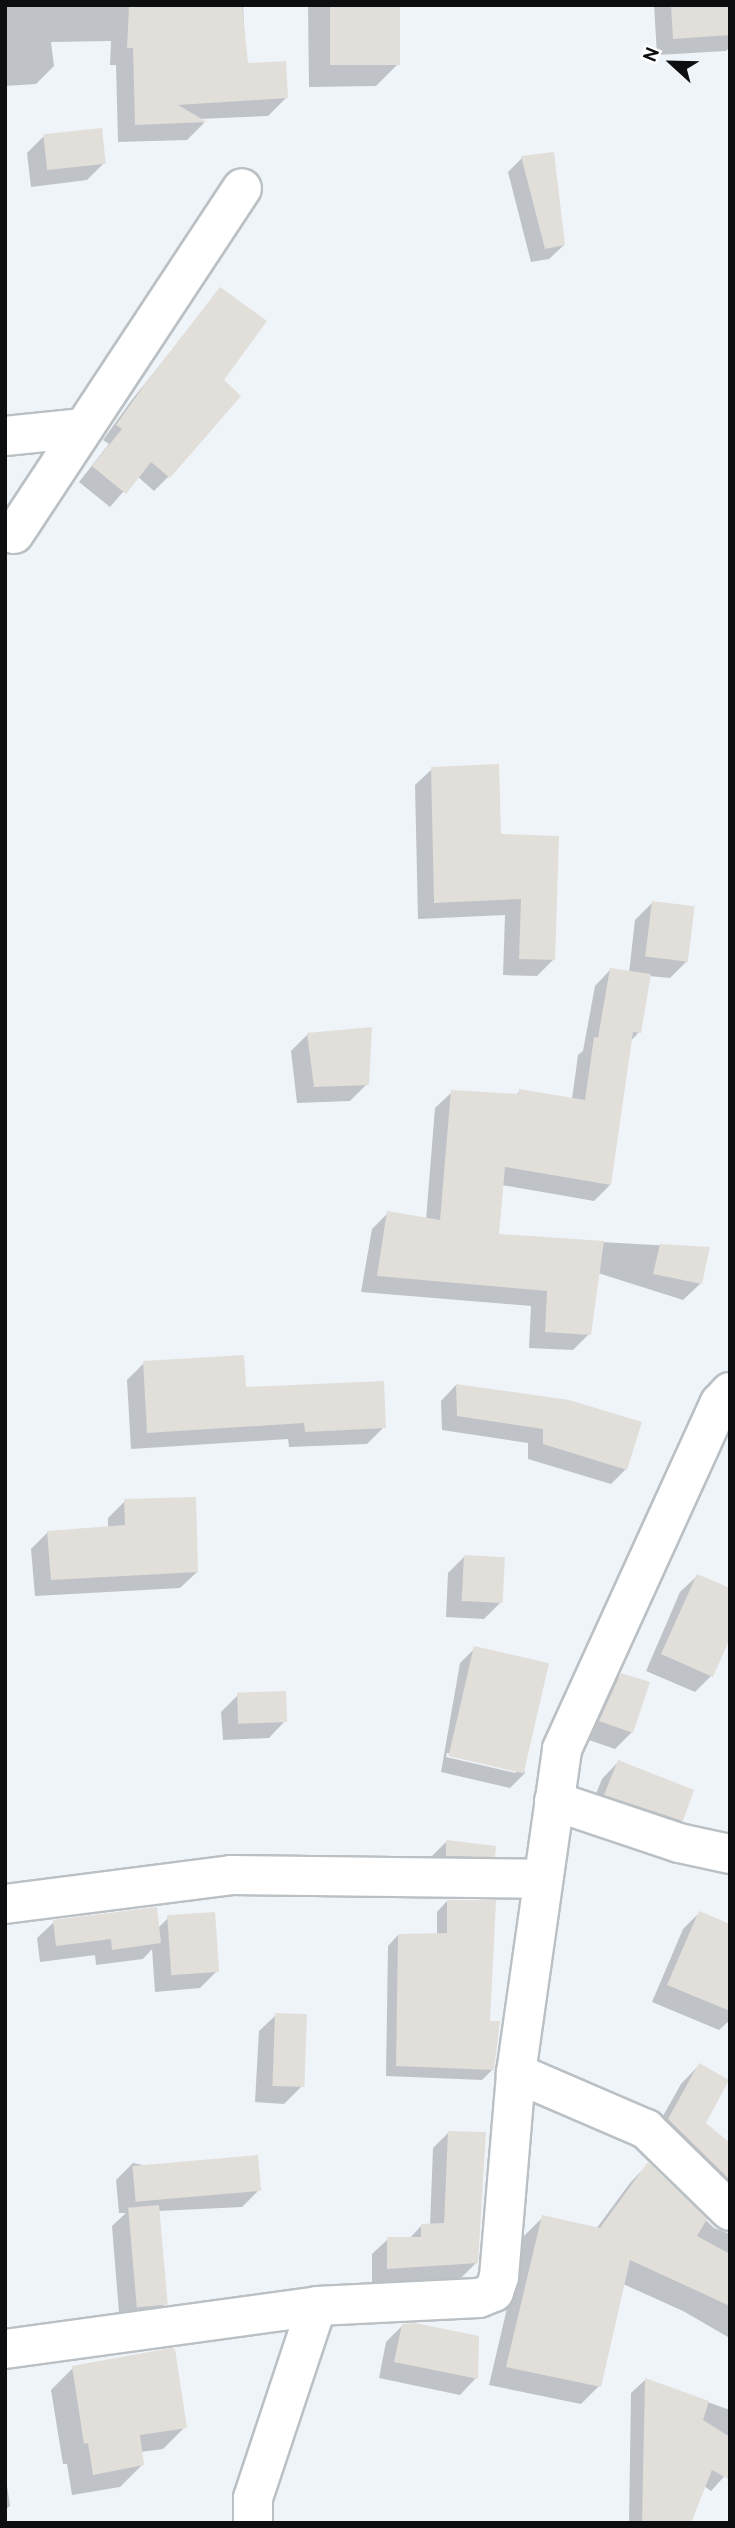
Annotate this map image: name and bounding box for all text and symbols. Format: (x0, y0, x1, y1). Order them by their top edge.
north arrow (637, 28, 707, 98)
text: N (639, 44, 666, 66)

